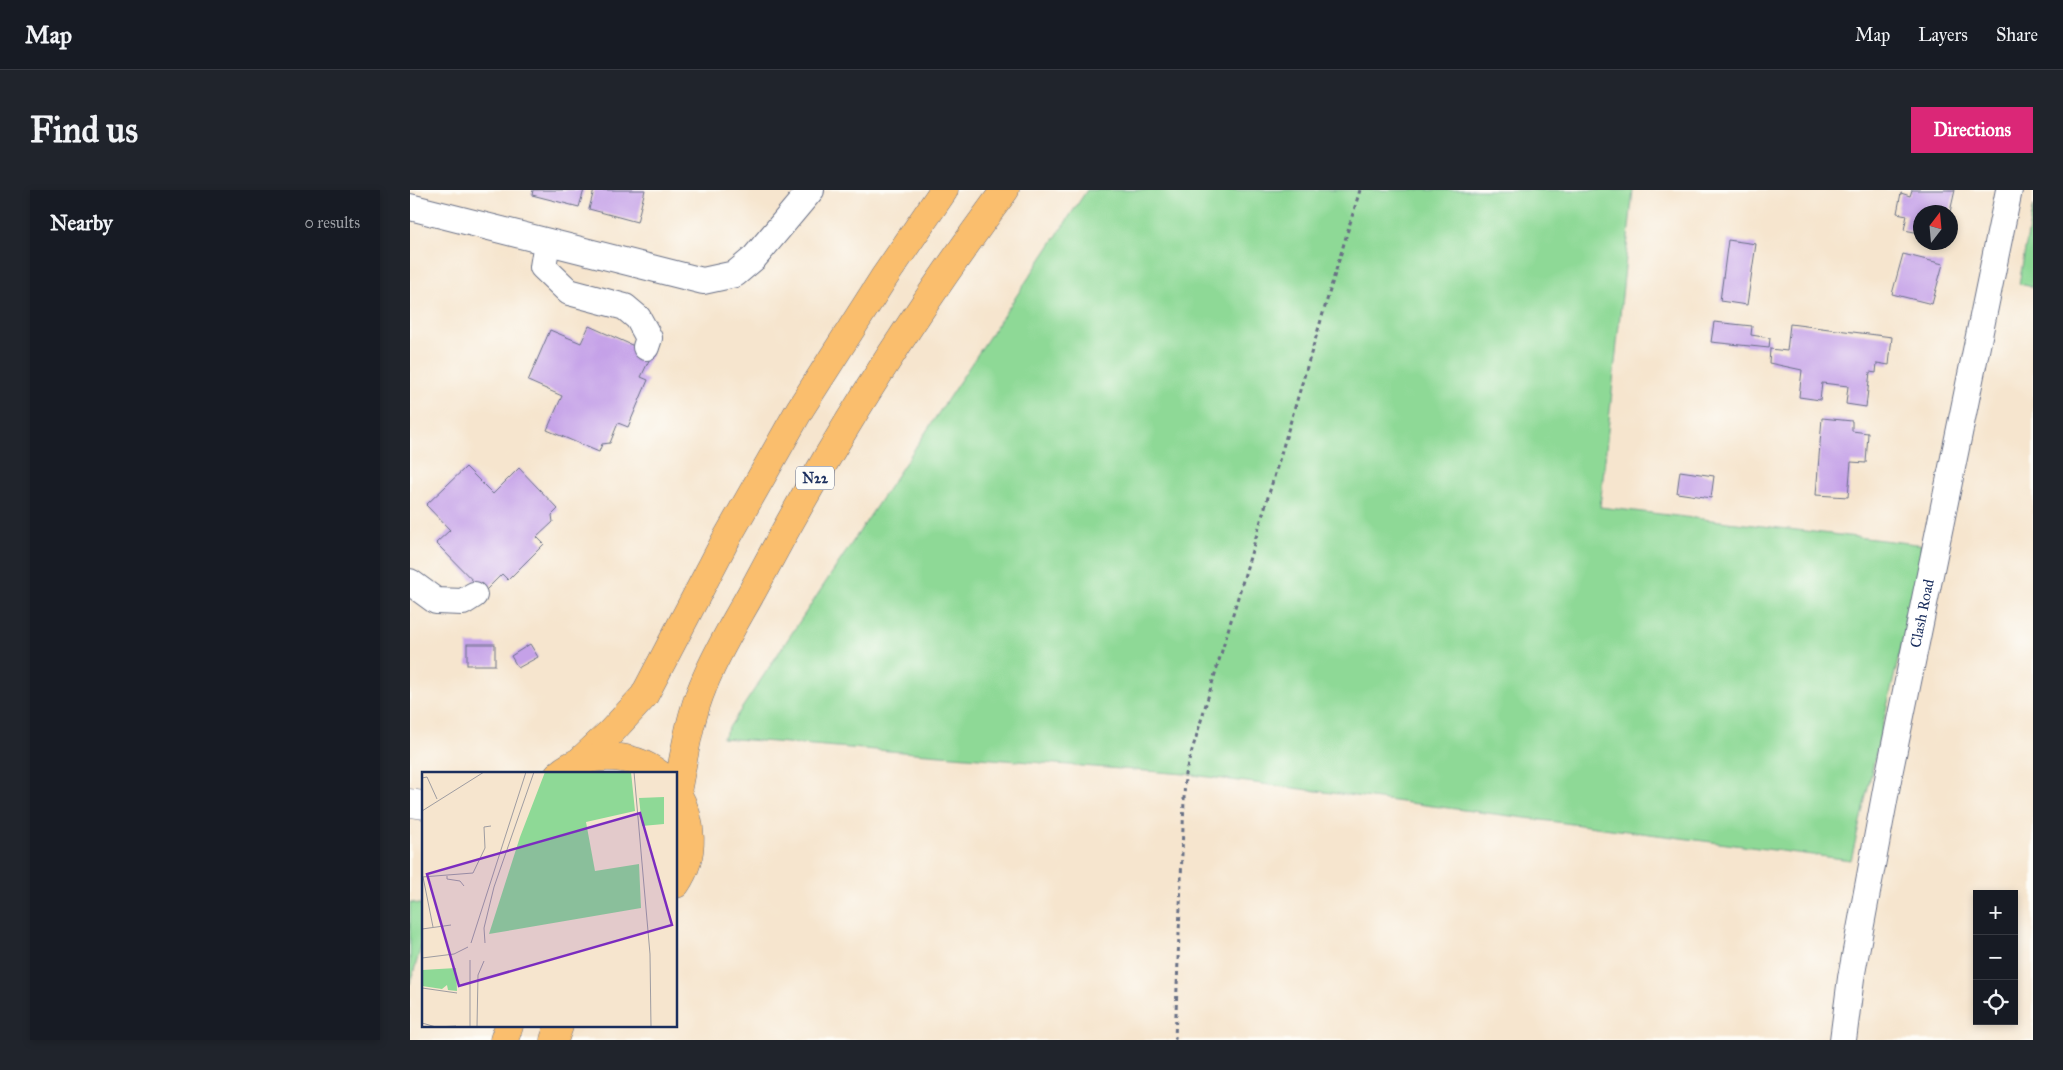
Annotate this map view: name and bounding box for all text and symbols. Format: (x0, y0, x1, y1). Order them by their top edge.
text: Map (25, 20, 72, 50)
text: Map (1855, 24, 1890, 46)
text: Layers (1918, 24, 1968, 46)
text: Share (1996, 24, 2038, 46)
button: Directions (1911, 107, 2033, 153)
text: Find us (30, 109, 138, 152)
north arrow (1913, 205, 1958, 250)
text: Nearby (50, 210, 113, 236)
text: 0 results (305, 213, 360, 232)
road number: N22 (796, 466, 834, 490)
street label: Clash Road (1906, 577, 1938, 649)
inset map (422, 772, 678, 1028)
map controls (1973, 890, 2018, 1025)
button: + (1973, 890, 2018, 935)
button: − (1973, 935, 2018, 980)
button: locate (1973, 980, 2018, 1025)

